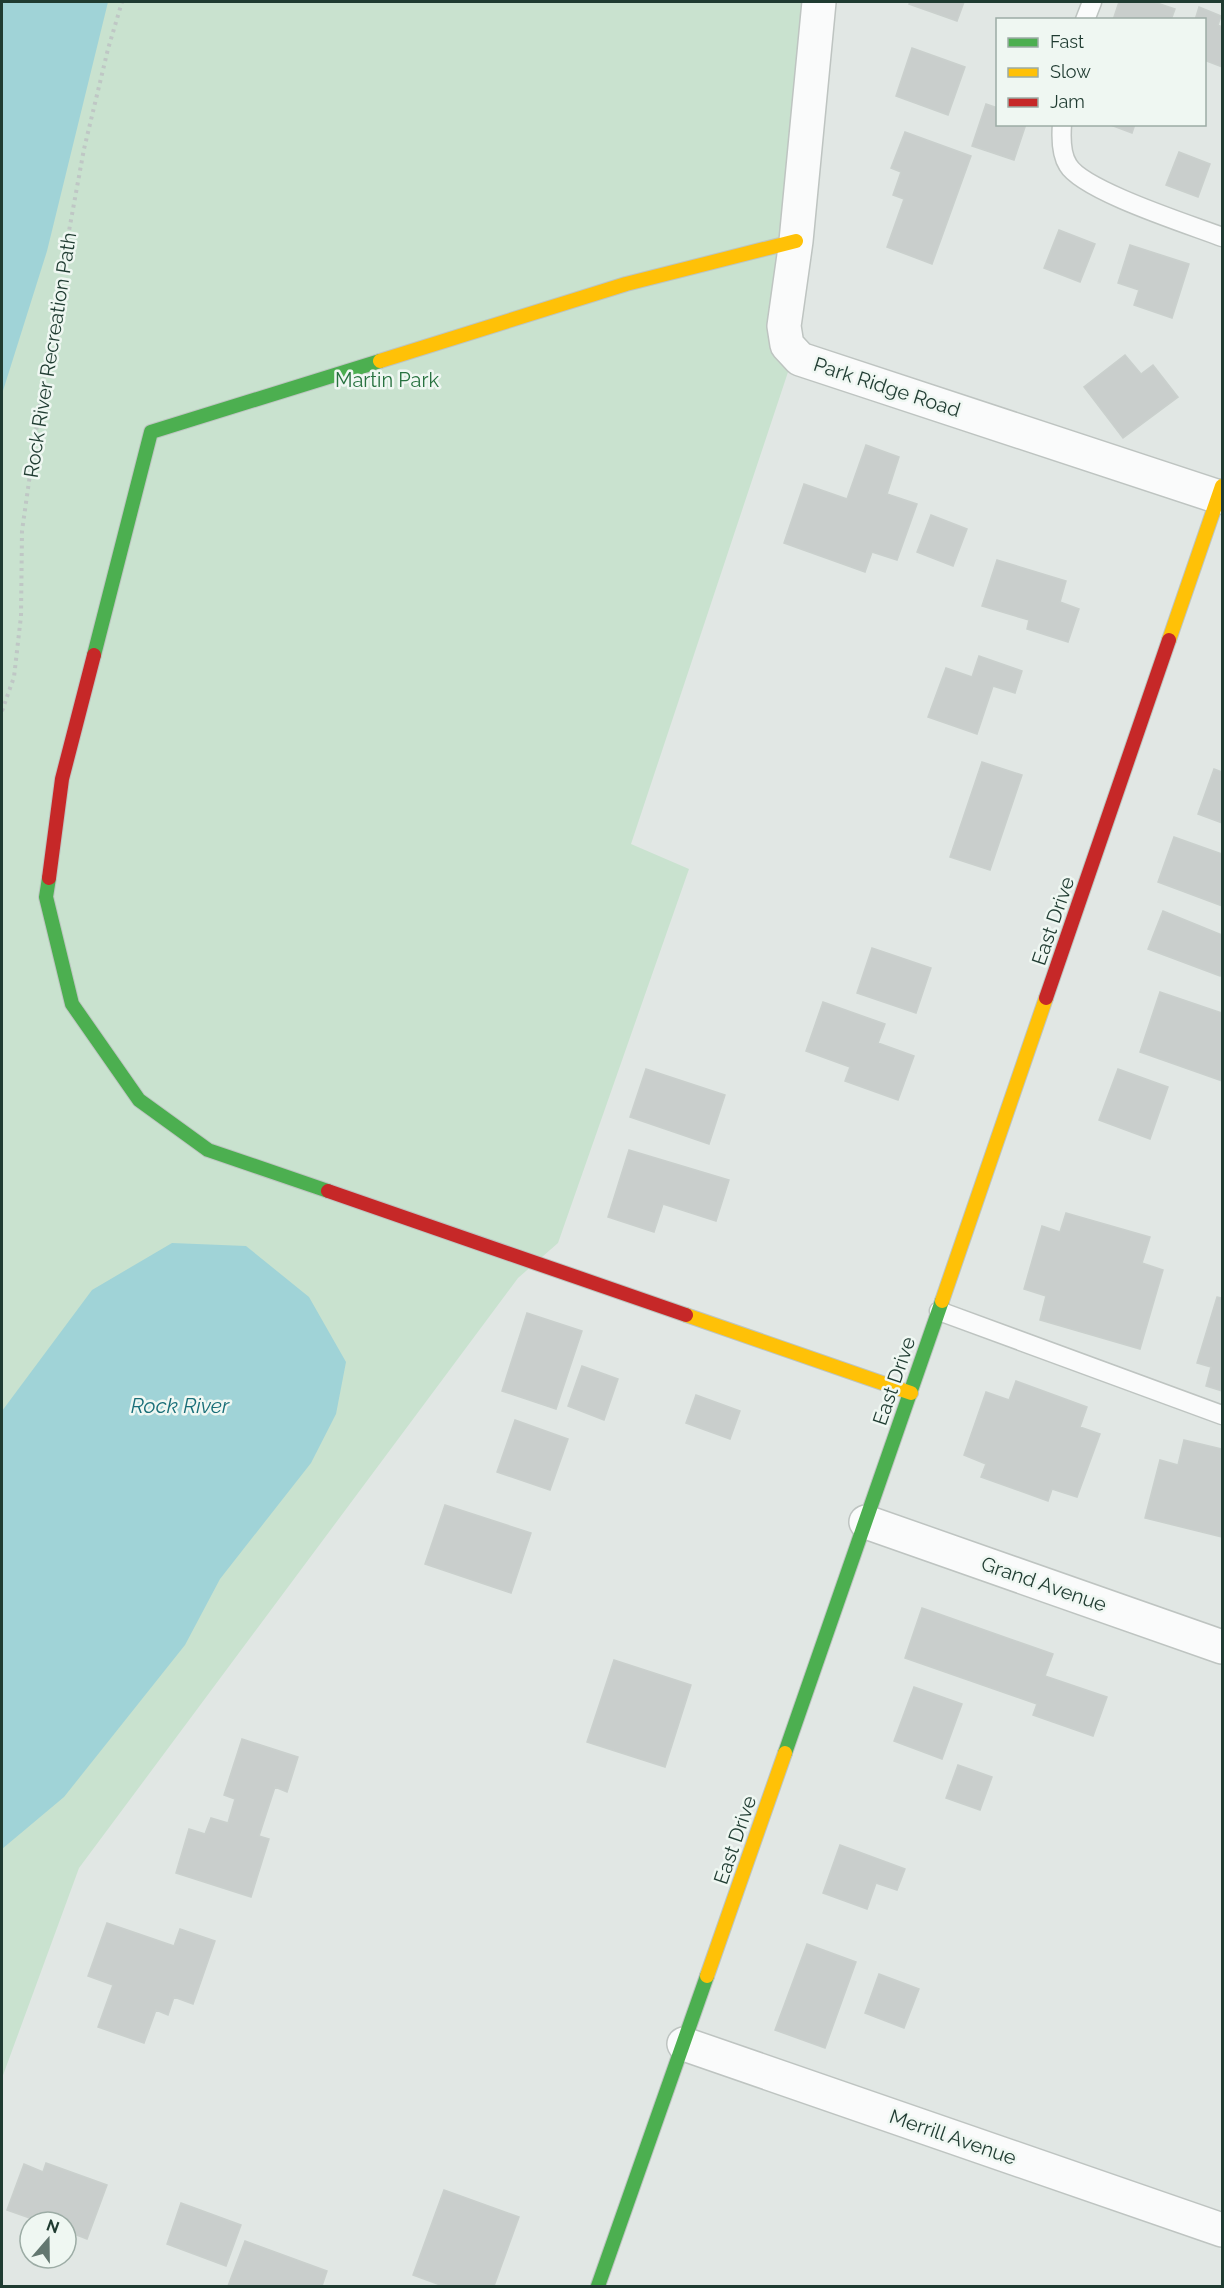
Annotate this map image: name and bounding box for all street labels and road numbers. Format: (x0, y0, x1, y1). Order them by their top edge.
street label: Rock River Recreation Path (19, 231, 81, 479)
street label: Park Ridge Road (811, 352, 963, 422)
street label: East Drive (1027, 873, 1079, 968)
street label: East Drive (868, 1333, 920, 1428)
street label: Grand Avenue (978, 1551, 1110, 1617)
street label: East Drive (709, 1792, 761, 1887)
street label: Merrill Avenue (886, 2104, 1020, 2170)

